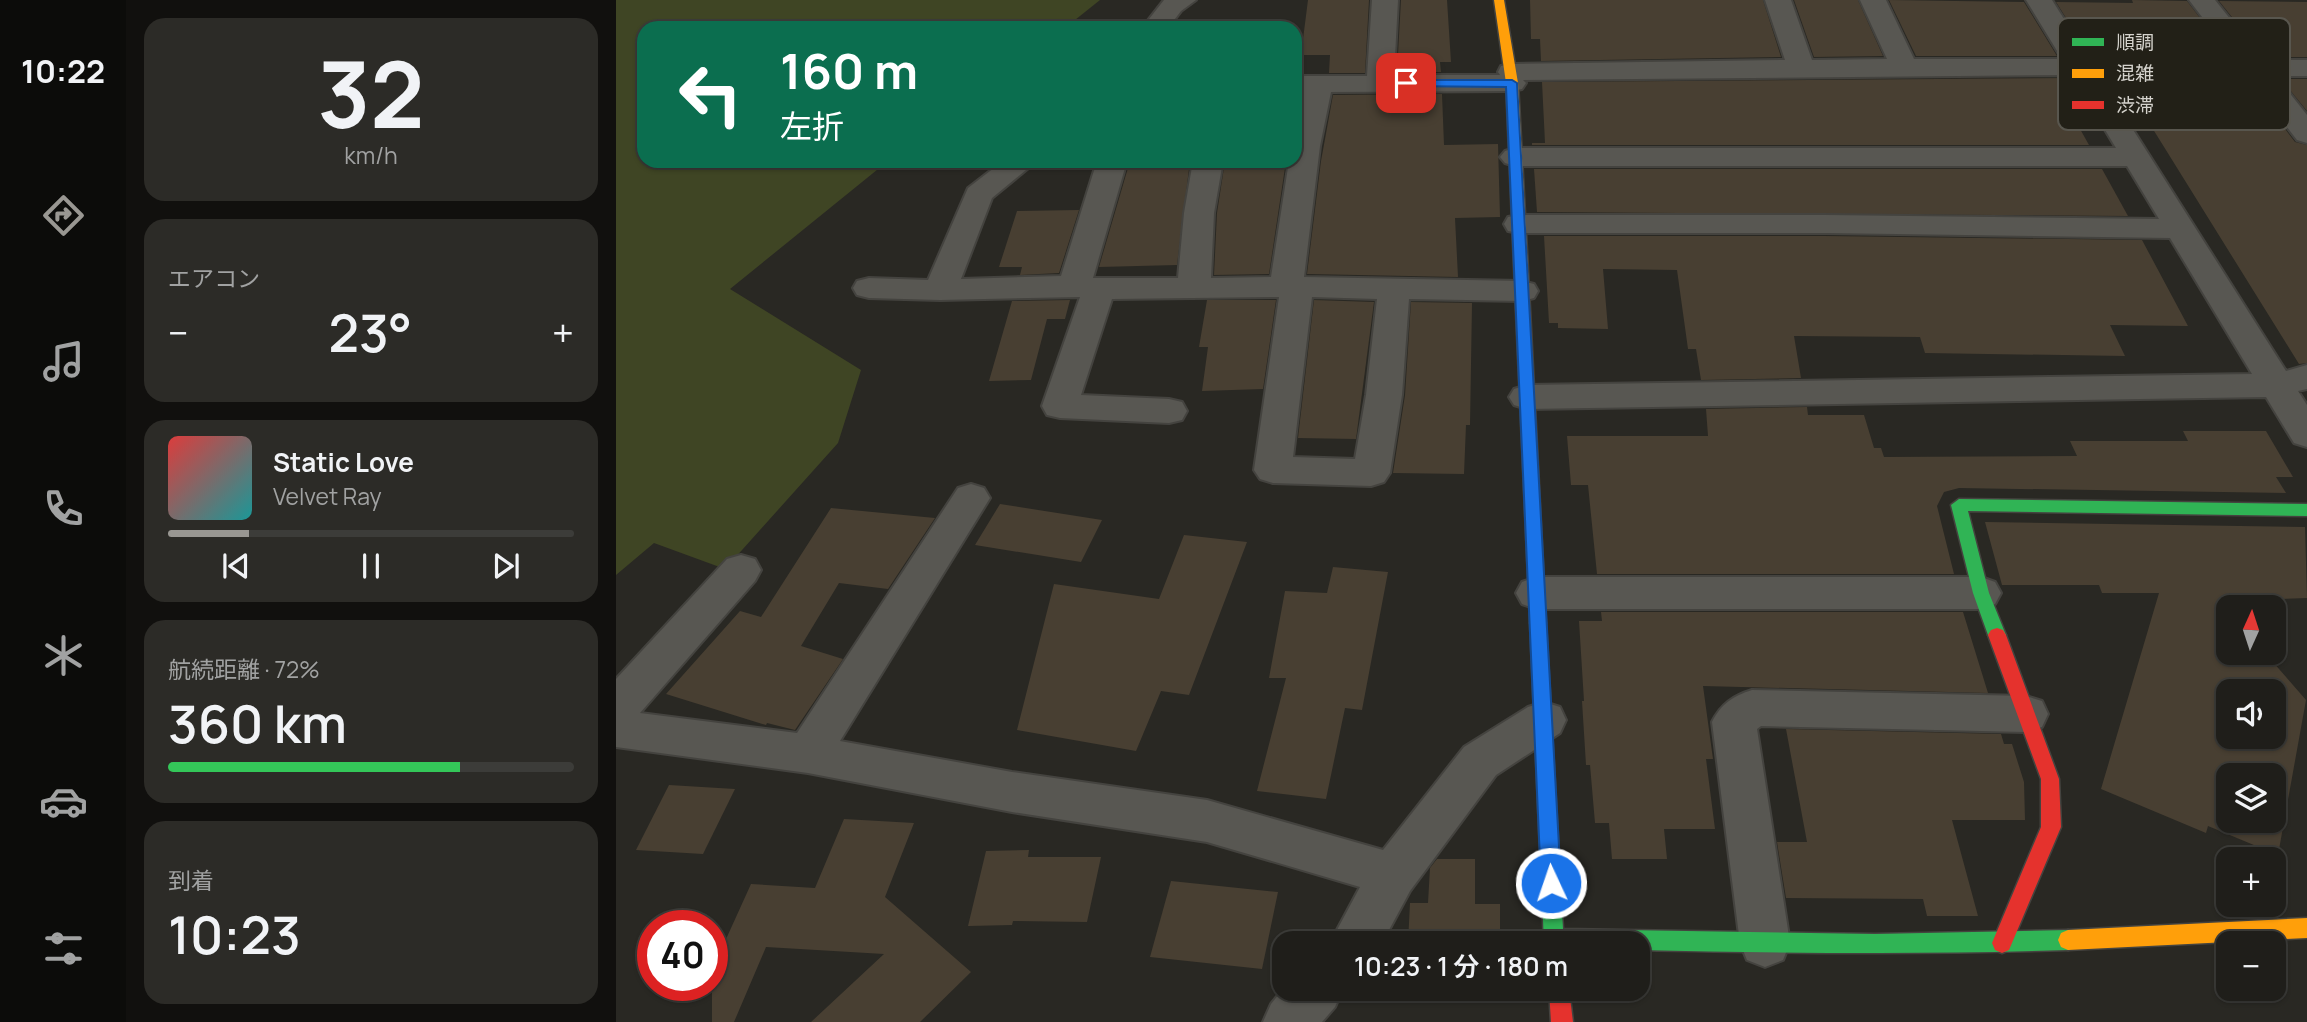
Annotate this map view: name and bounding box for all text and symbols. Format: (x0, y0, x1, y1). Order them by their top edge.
legend (2058, 18, 2290, 130)
text: 順調 (2116, 29, 2154, 55)
text: 32 (317, 31, 425, 155)
text: 160 m (780, 37, 918, 104)
text: 10:22 (21, 49, 105, 93)
icon: left (665, 49, 756, 140)
pin (1376, 53, 1436, 113)
text: 混雑 (2116, 60, 2154, 86)
icon: arrive (1387, 64, 1425, 102)
text: 渋滞 (2116, 92, 2154, 118)
text: 左折 (780, 104, 844, 148)
text: km/h (344, 139, 398, 171)
icon: directions (39, 191, 88, 240)
text: エアコン (168, 262, 260, 294)
text: 23° (328, 297, 412, 368)
text: − (168, 306, 189, 358)
text: + (552, 306, 574, 358)
icon: music (39, 337, 88, 386)
text: Static Love (273, 444, 414, 480)
text: Velvet Ray (273, 480, 382, 512)
icon: phone (39, 484, 88, 533)
icon: previous (217, 547, 255, 585)
icon: pause (352, 547, 390, 585)
icon: next (487, 547, 525, 585)
north arrow (2216, 595, 2286, 665)
map controls (2216, 595, 2286, 1001)
icon: climate (39, 631, 88, 680)
text: 航続距離 · 72% (168, 653, 320, 685)
button: sound (2216, 679, 2286, 749)
text: 360 km (168, 688, 347, 759)
button: layers (2216, 763, 2286, 833)
icon: car (39, 777, 88, 826)
position arrow (1514, 846, 1588, 920)
button: + (2216, 847, 2286, 917)
text: 到着 (168, 864, 214, 896)
text: 10:23 (168, 899, 301, 970)
speed limit sign: 40 (637, 910, 728, 1001)
icon: filters (39, 924, 88, 973)
button: − (2216, 931, 2286, 1001)
text: 10:23 · 1 分 · 180 m (1354, 948, 1568, 984)

